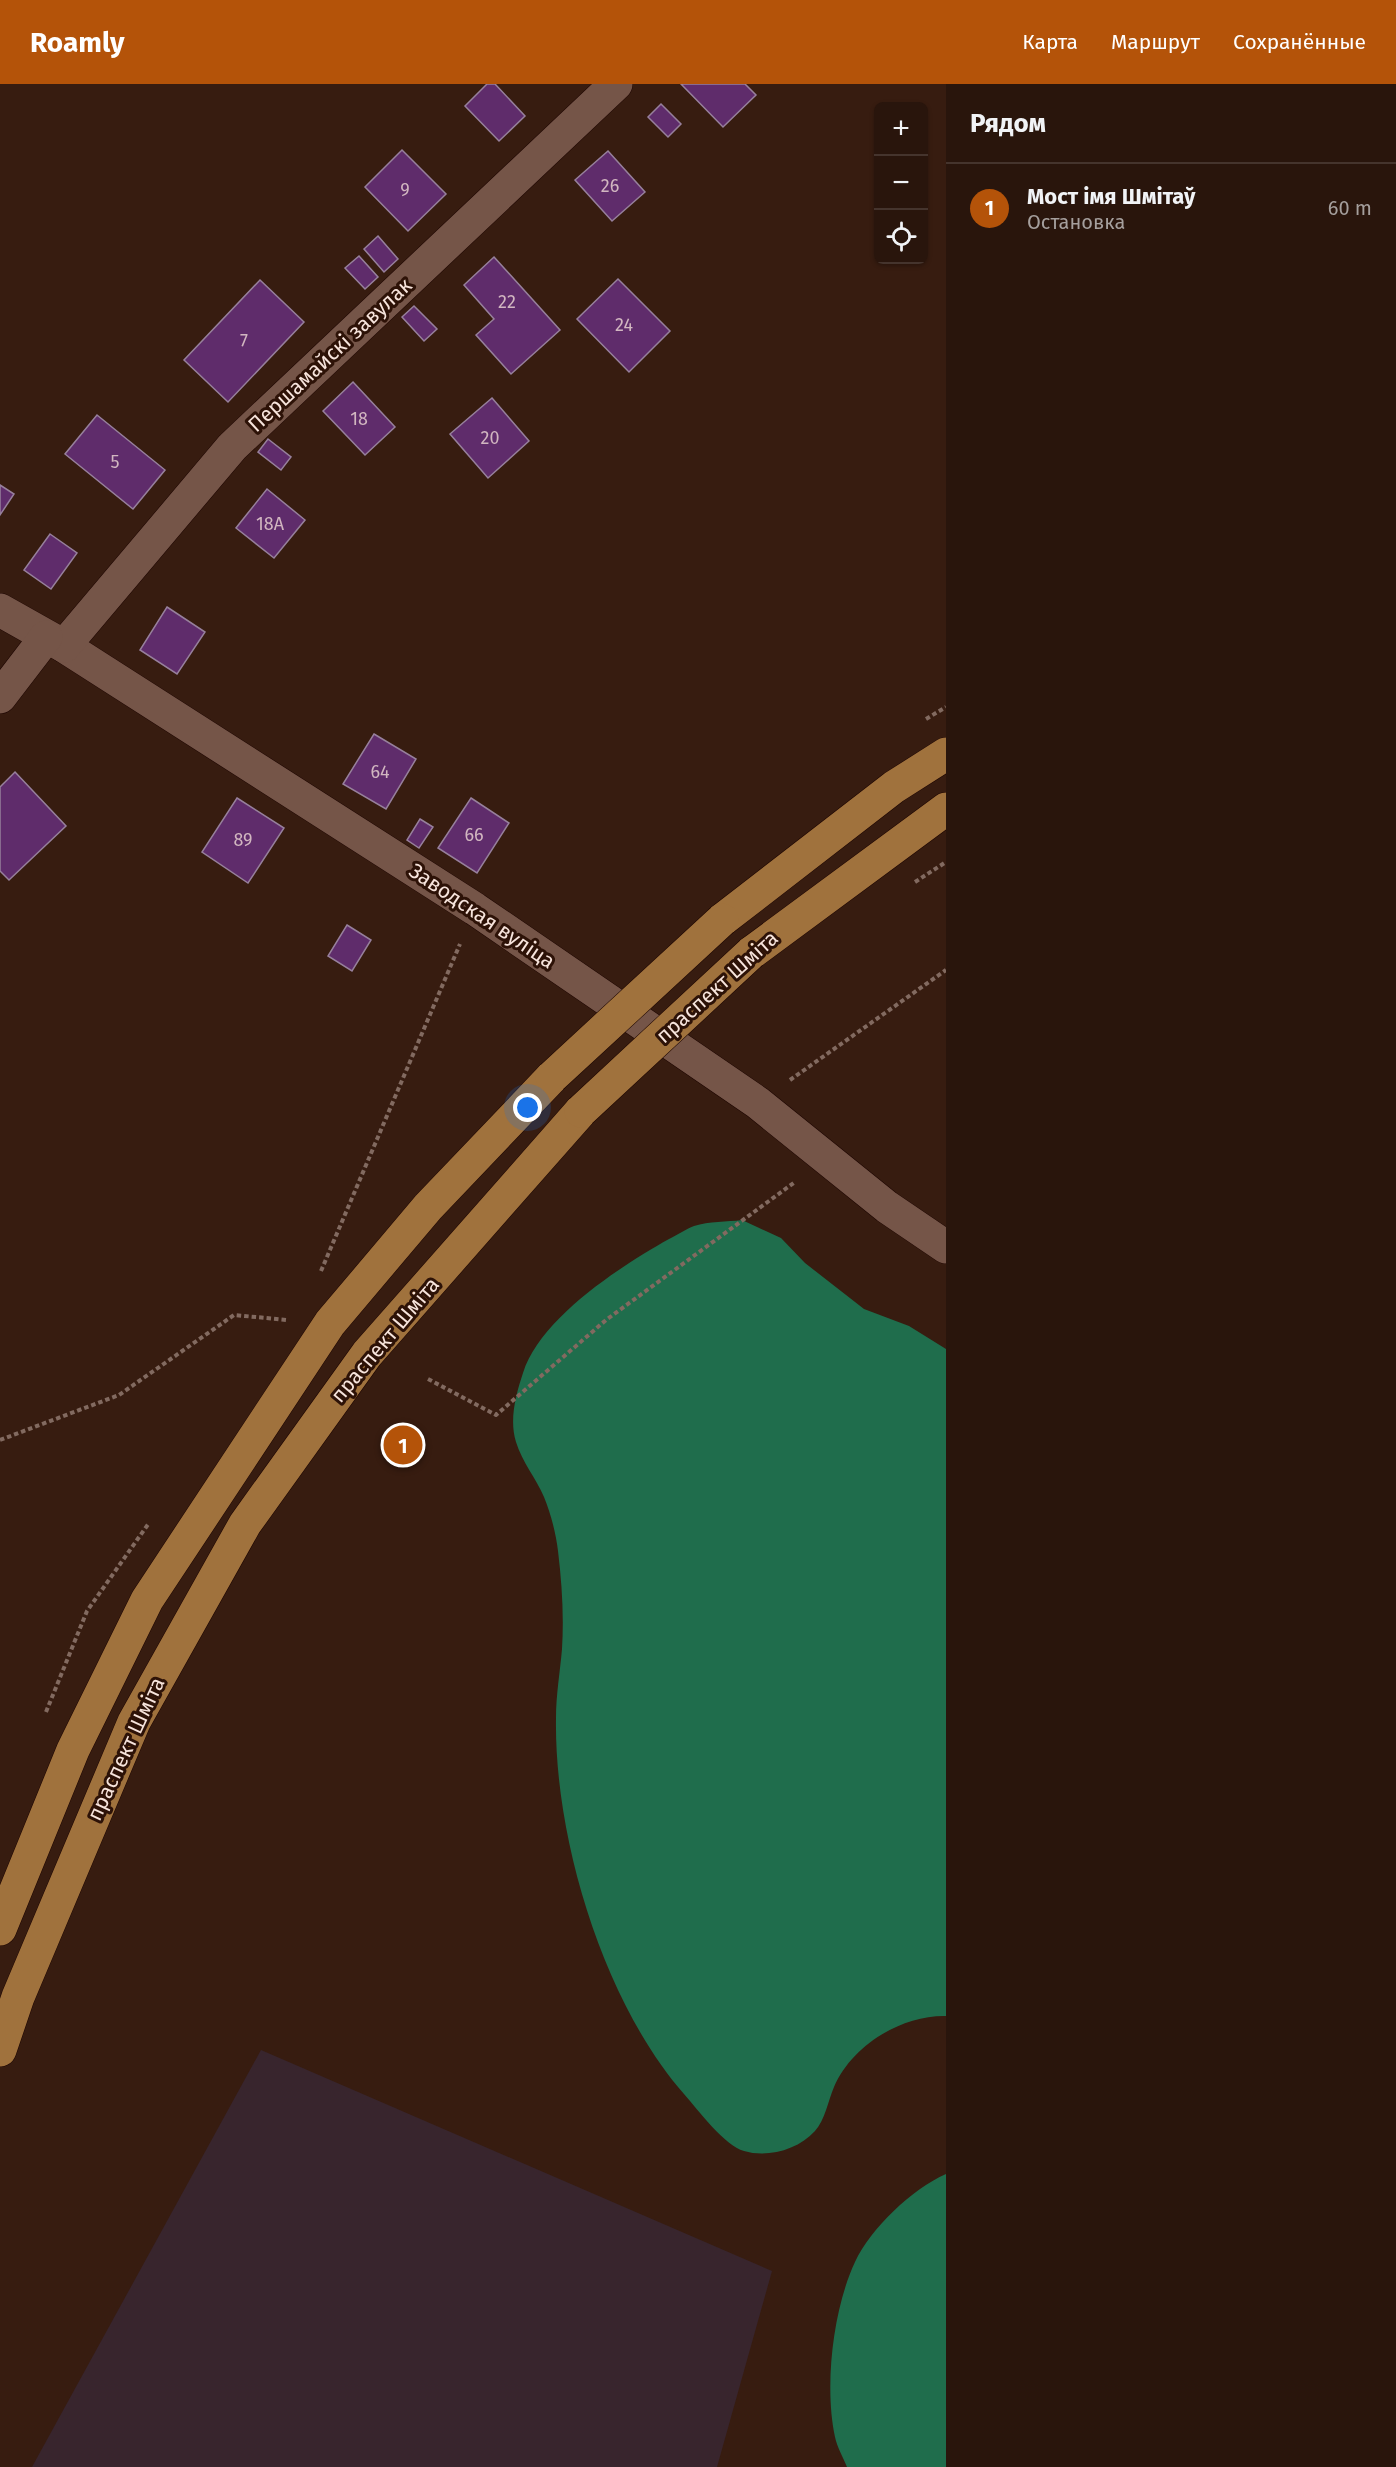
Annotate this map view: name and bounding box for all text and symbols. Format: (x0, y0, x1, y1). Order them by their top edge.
text: Roamly (30, 26, 124, 59)
text: Карта (1022, 29, 1078, 55)
text: Маршрут (1111, 29, 1200, 55)
text: Сохранённые (1233, 29, 1366, 55)
map controls (874, 102, 928, 264)
button: + (874, 102, 928, 156)
text: Рядом (970, 108, 1046, 139)
button: − (874, 156, 928, 210)
house number: 26 (601, 175, 619, 197)
house number: 9 (400, 179, 410, 201)
text: Мост імя Шмітаў (1027, 183, 1195, 210)
text: 1 (985, 196, 994, 220)
text: 60 m (1328, 196, 1372, 220)
button: locate (874, 210, 928, 264)
text: Остановка (1027, 210, 1125, 234)
street label: Першамайскі завулак (243, 272, 417, 438)
house number: 22 (498, 291, 516, 313)
house number: 24 (615, 314, 633, 336)
house number: 7 (240, 330, 248, 352)
house number: 18 (350, 408, 368, 430)
house number: 20 (481, 427, 499, 449)
house number: 5 (110, 451, 120, 473)
house number: 18А (256, 513, 285, 535)
house number: 64 (370, 761, 390, 783)
house number: 66 (464, 824, 484, 846)
house number: 89 (233, 829, 253, 851)
street label: Заводская вуліца (404, 858, 560, 974)
street label: праспект Шміта (651, 925, 783, 1049)
your location (513, 1093, 542, 1122)
street label: праспект Шміта (325, 1272, 445, 1408)
pin: 1 (384, 1422, 422, 1468)
street label: праспект Шміта (81, 1673, 171, 1825)

